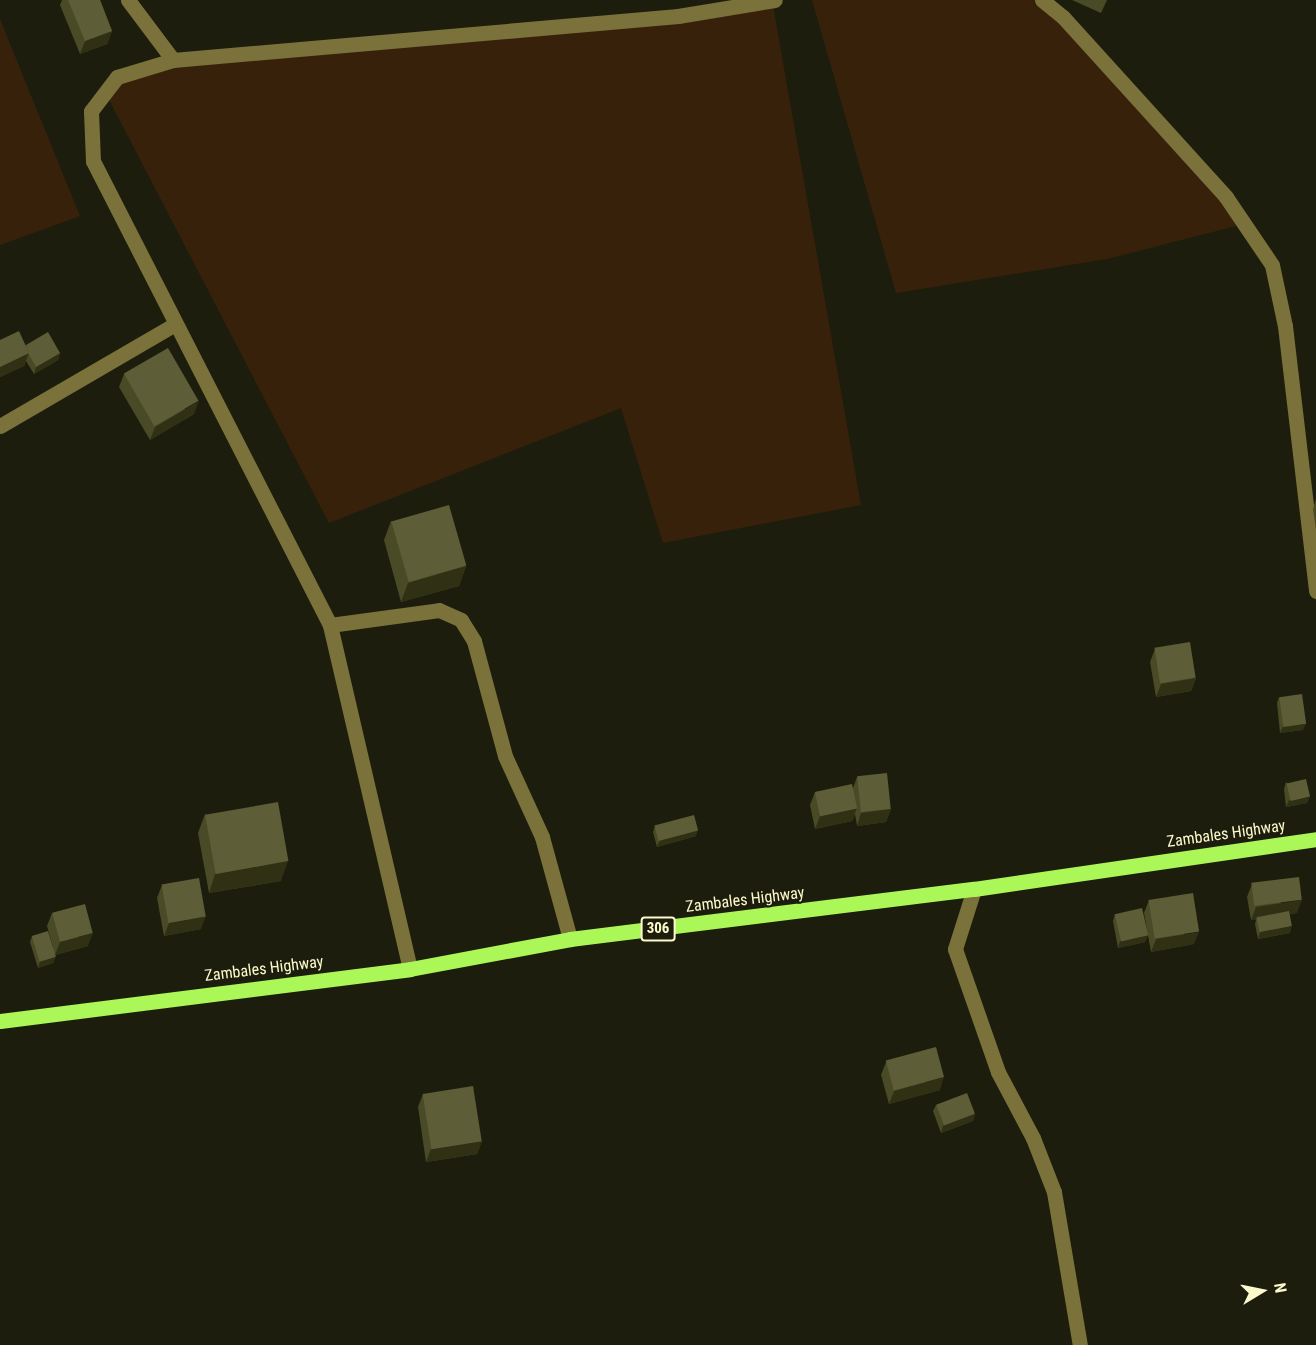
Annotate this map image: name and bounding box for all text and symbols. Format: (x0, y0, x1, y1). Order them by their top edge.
street label: Zambales Highway (1165, 816, 1287, 852)
street label: Zambales Highway (684, 883, 806, 917)
road number: 306 (640, 917, 676, 941)
street label: Zambales Highway (203, 952, 325, 986)
north arrow (1232, 1261, 1292, 1321)
text: N (1270, 1281, 1290, 1294)

